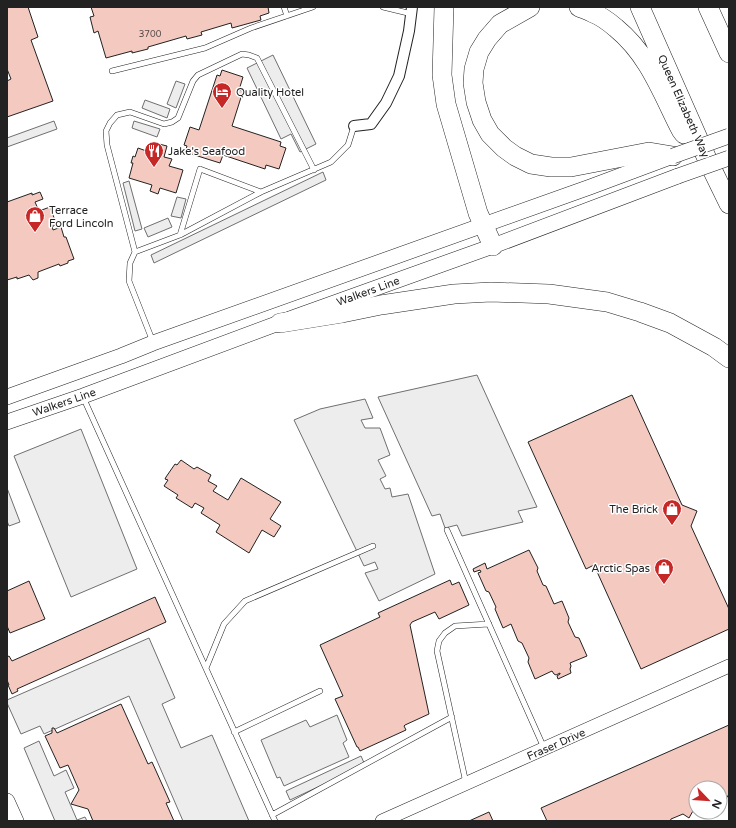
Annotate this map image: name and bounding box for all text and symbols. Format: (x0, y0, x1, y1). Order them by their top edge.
house number: 3700 (139, 29, 162, 40)
street label: Queen Elizabeth Way (655, 53, 712, 160)
hotel icon: Quality Hotel (211, 81, 233, 109)
place label: Quality Hotel (236, 86, 304, 99)
restaurant icon: Jake's Seafood (143, 140, 165, 168)
place label: Jake's Seafood (168, 145, 245, 158)
place label: Terrace Ford Lincoln (49, 204, 114, 230)
shop icon: Terrace Ford Lincoln (24, 205, 46, 233)
street label: Walkers Line (335, 274, 401, 309)
street label: Walkers Line (31, 386, 98, 419)
shop icon: The Brick (661, 498, 683, 526)
place label: The Brick (609, 503, 658, 516)
shop icon: Arctic Spas (653, 557, 675, 585)
place label: Arctic Spas (591, 562, 650, 575)
street label: Fraser Drive (525, 726, 587, 763)
north arrow (688, 780, 728, 820)
text: N (709, 797, 724, 811)

